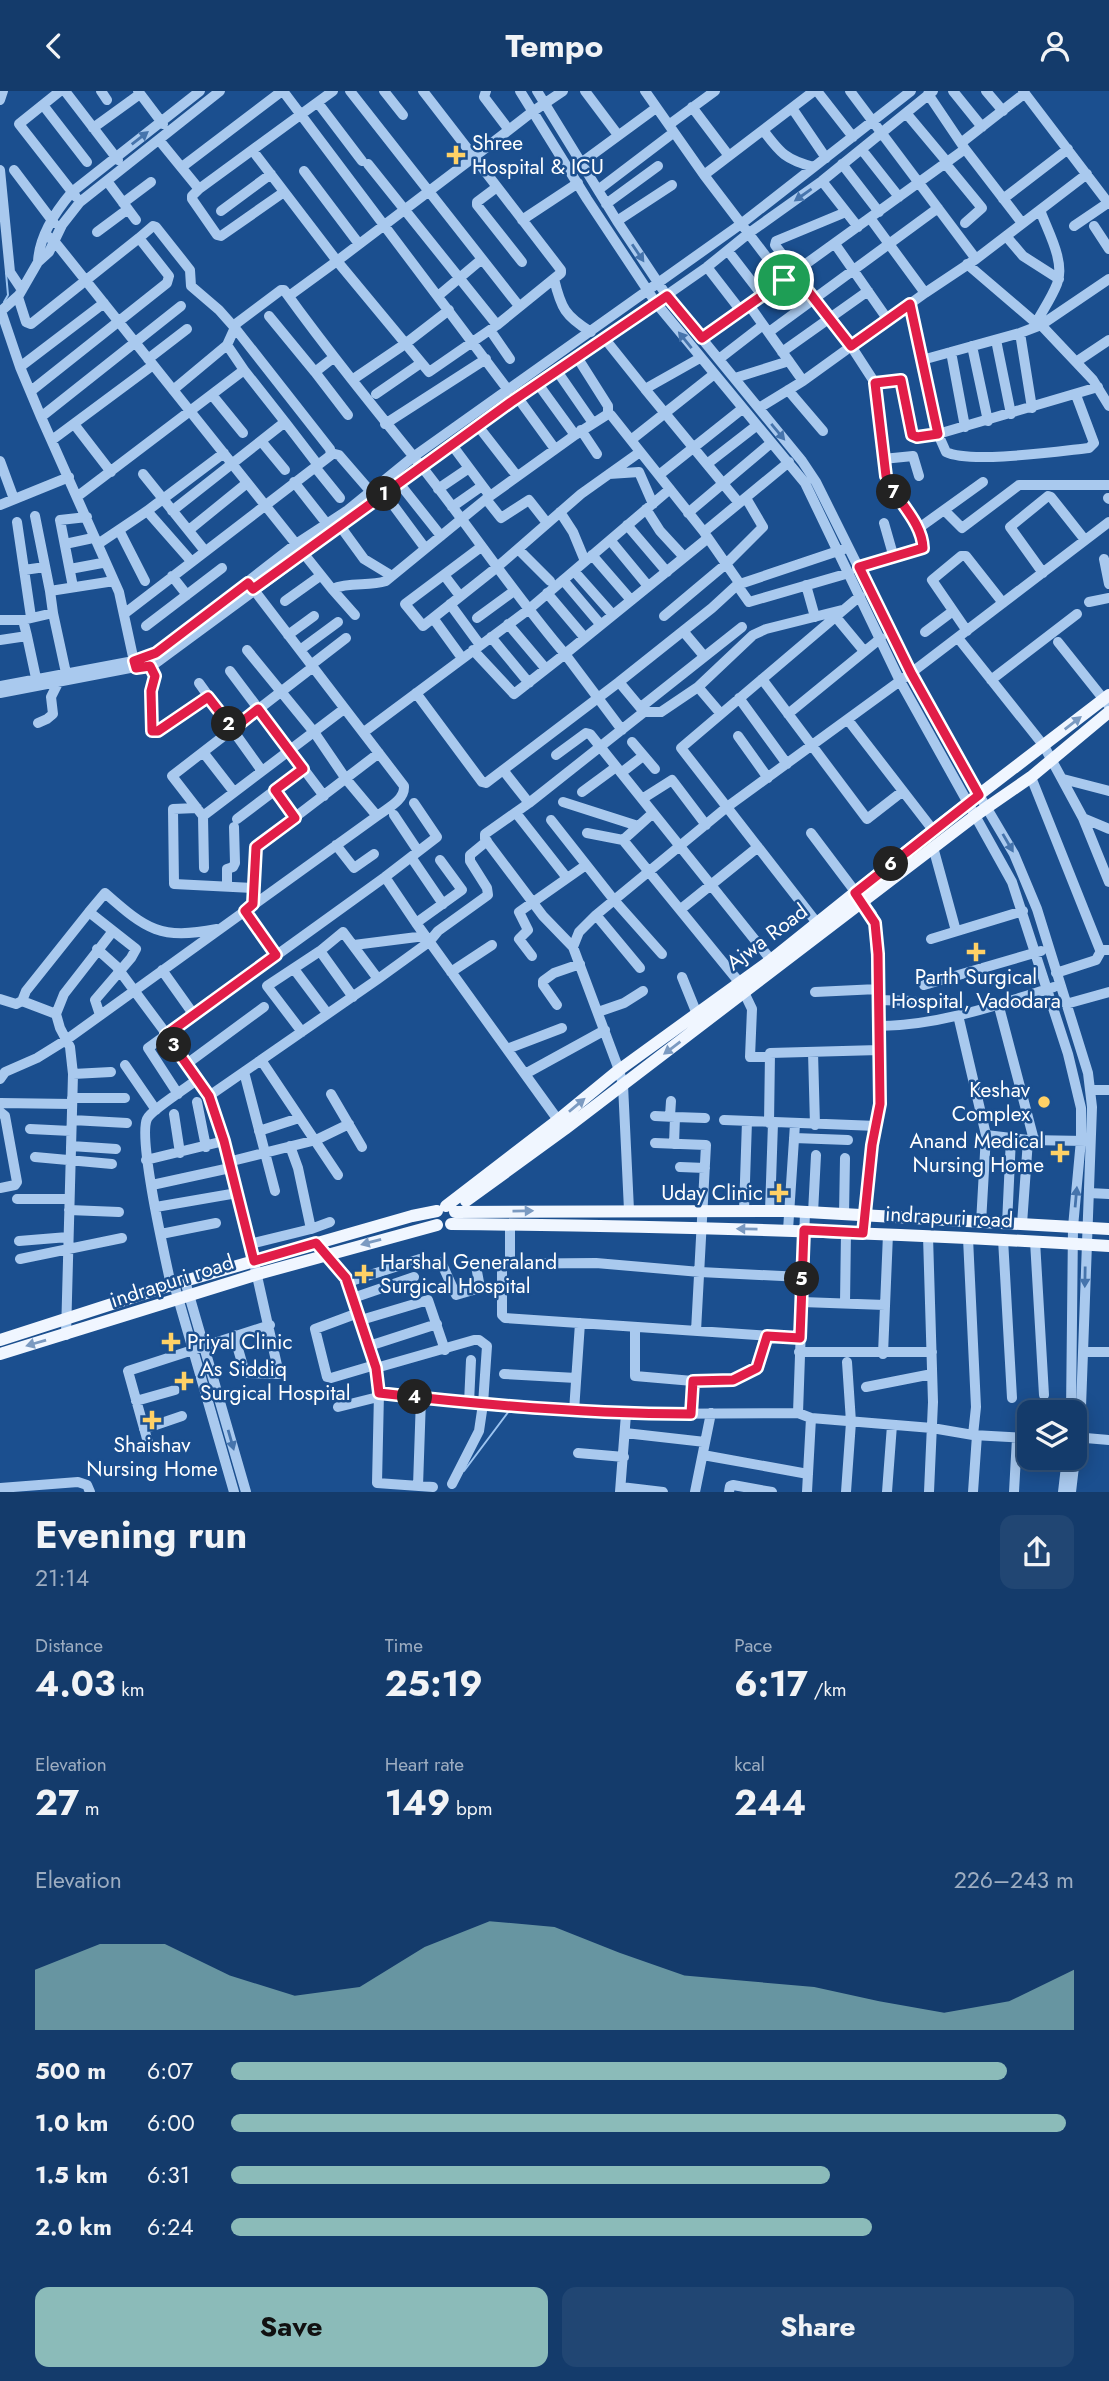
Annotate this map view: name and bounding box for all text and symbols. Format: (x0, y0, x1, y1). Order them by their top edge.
text: Tempo (506, 23, 603, 69)
icon: back (35, 27, 73, 65)
icon: person (1036, 27, 1074, 65)
place label: Shree Hospital & ICU (472, 128, 604, 182)
one-way arrow (130, 130, 148, 145)
marker: Shree Hospital & ICU (446, 145, 466, 165)
one-way arrow (794, 188, 812, 202)
one-way arrow (631, 244, 645, 262)
pin (754, 250, 814, 310)
icon: arrive (765, 261, 803, 299)
one-way arrow (678, 331, 693, 349)
one-way arrow (770, 423, 785, 440)
pin: 7 (876, 475, 912, 509)
pin: 1 (366, 477, 402, 511)
text: 7 (888, 478, 899, 505)
text: 1 (379, 480, 388, 507)
pin: 2 (212, 707, 246, 741)
text: 2 (222, 710, 235, 737)
one-way arrow (1064, 715, 1082, 730)
one-way arrow (1002, 834, 1014, 853)
pin: 6 (874, 847, 908, 881)
text: 6 (884, 850, 897, 877)
street label: Ajwa Road (720, 896, 814, 978)
marker: Parth Surgical Hospital, Vadodara (966, 942, 986, 962)
place label: Parth Surgical Hospital, Vadodara (891, 962, 1061, 1016)
pin: 3 (156, 1027, 192, 1063)
text: 3 (168, 1031, 179, 1058)
one-way arrow (663, 1040, 681, 1054)
place label: Keshav Complex (952, 1075, 1031, 1129)
marker: Keshav Complex (1036, 1094, 1052, 1110)
one-way arrow (568, 1097, 586, 1112)
place label: Anand Medical Nursing Home (909, 1126, 1044, 1180)
marker: Anand Medical Nursing Home (1050, 1143, 1070, 1163)
place label: Uday Clinic (661, 1178, 763, 1208)
marker: Uday Clinic (769, 1183, 789, 1203)
one-way arrow (1071, 1186, 1082, 1208)
street label: indrapuri road (884, 1199, 1014, 1235)
one-way arrow (512, 1205, 534, 1217)
one-way arrow (736, 1223, 758, 1234)
one-way arrow (360, 1237, 382, 1248)
street label: indrapuri road (106, 1247, 238, 1315)
place label: Harshal Generaland Surgical Hospital (380, 1247, 557, 1301)
pin: 5 (784, 1261, 820, 1297)
marker: Harshal Generaland Surgical Hospital (354, 1264, 374, 1284)
text: 5 (795, 1265, 808, 1292)
one-way arrow (1079, 1266, 1091, 1288)
place label: Priyal Clinic (187, 1327, 292, 1357)
marker: Priyal Clinic (161, 1332, 181, 1352)
one-way arrow (25, 1339, 46, 1349)
place label: As Siddiq Surgical Hospital (200, 1354, 350, 1408)
marker: As Siddiq Surgical Hospital (174, 1371, 194, 1391)
pin: 4 (398, 1379, 432, 1415)
text: 4 (408, 1383, 421, 1410)
map controls (1017, 1400, 1087, 1470)
button: layers (1017, 1400, 1087, 1470)
marker: Shaishav Nursing Home (142, 1410, 162, 1430)
place label: Shaishav Nursing Home (86, 1430, 218, 1484)
one-way arrow (226, 1430, 237, 1452)
text: Evening run (35, 1507, 247, 1562)
button: share (1000, 1515, 1074, 1589)
text: 21:14 (35, 1561, 89, 1595)
text: Distance (35, 1632, 103, 1659)
text: Time (385, 1632, 423, 1659)
text: Pace (734, 1632, 772, 1659)
text: 4.03 (35, 1659, 116, 1709)
text: 25:19 (385, 1659, 483, 1709)
text: 6:17 (734, 1659, 808, 1709)
text: km (116, 1676, 145, 1703)
text: /km (808, 1676, 847, 1703)
text: Elevation (35, 1751, 107, 1778)
text: Heart rate (385, 1751, 464, 1778)
text: kcal (734, 1751, 765, 1778)
text: 27 (35, 1778, 79, 1828)
text: 149 (385, 1778, 450, 1828)
text: 244 (734, 1778, 806, 1828)
text: m (79, 1795, 100, 1822)
text: bpm (450, 1795, 493, 1822)
text: Elevation (35, 1863, 122, 1897)
text: 226–243 m (954, 1863, 1074, 1897)
text: 500 m (35, 2054, 106, 2088)
text: 6:07 (147, 2054, 193, 2088)
text: 1.0 km (35, 2106, 108, 2140)
text: 6:00 (147, 2106, 195, 2140)
text: 1.5 km (35, 2158, 108, 2192)
text: 6:31 (147, 2158, 190, 2192)
text: 2.0 km (35, 2210, 112, 2244)
text: 6:24 (147, 2210, 194, 2244)
button: Save (35, 2287, 548, 2367)
button: Share (562, 2287, 1074, 2367)

